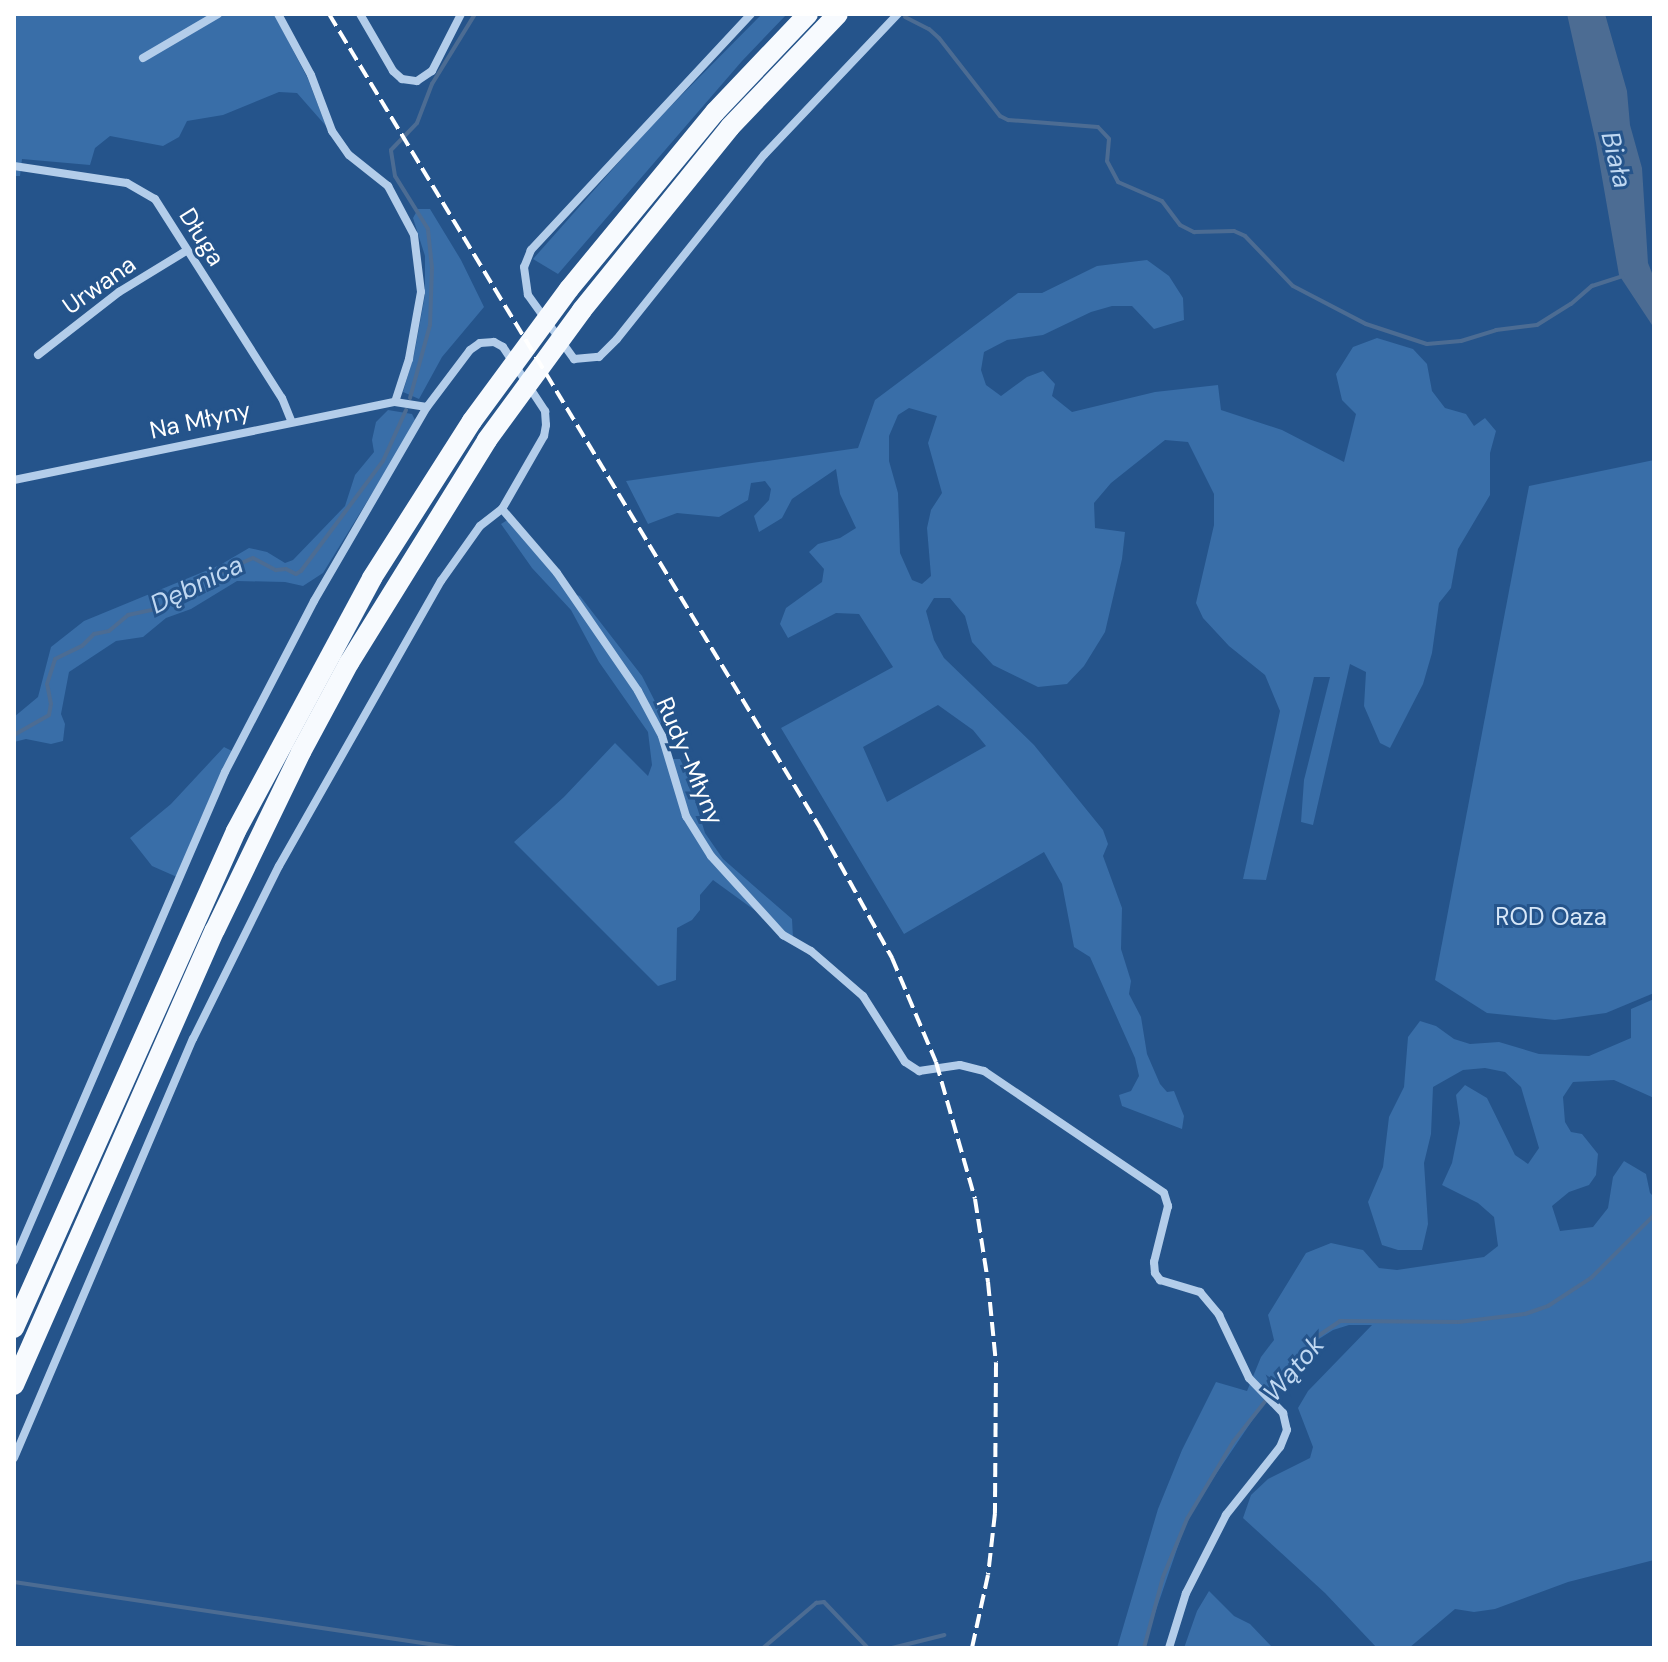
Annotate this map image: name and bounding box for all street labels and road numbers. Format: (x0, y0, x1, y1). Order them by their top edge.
street label: Długa (173, 203, 231, 271)
street label: Urwana (57, 250, 141, 320)
street label: Na Młyny (147, 395, 253, 445)
street label: Rudy-Młyny (650, 693, 730, 829)

